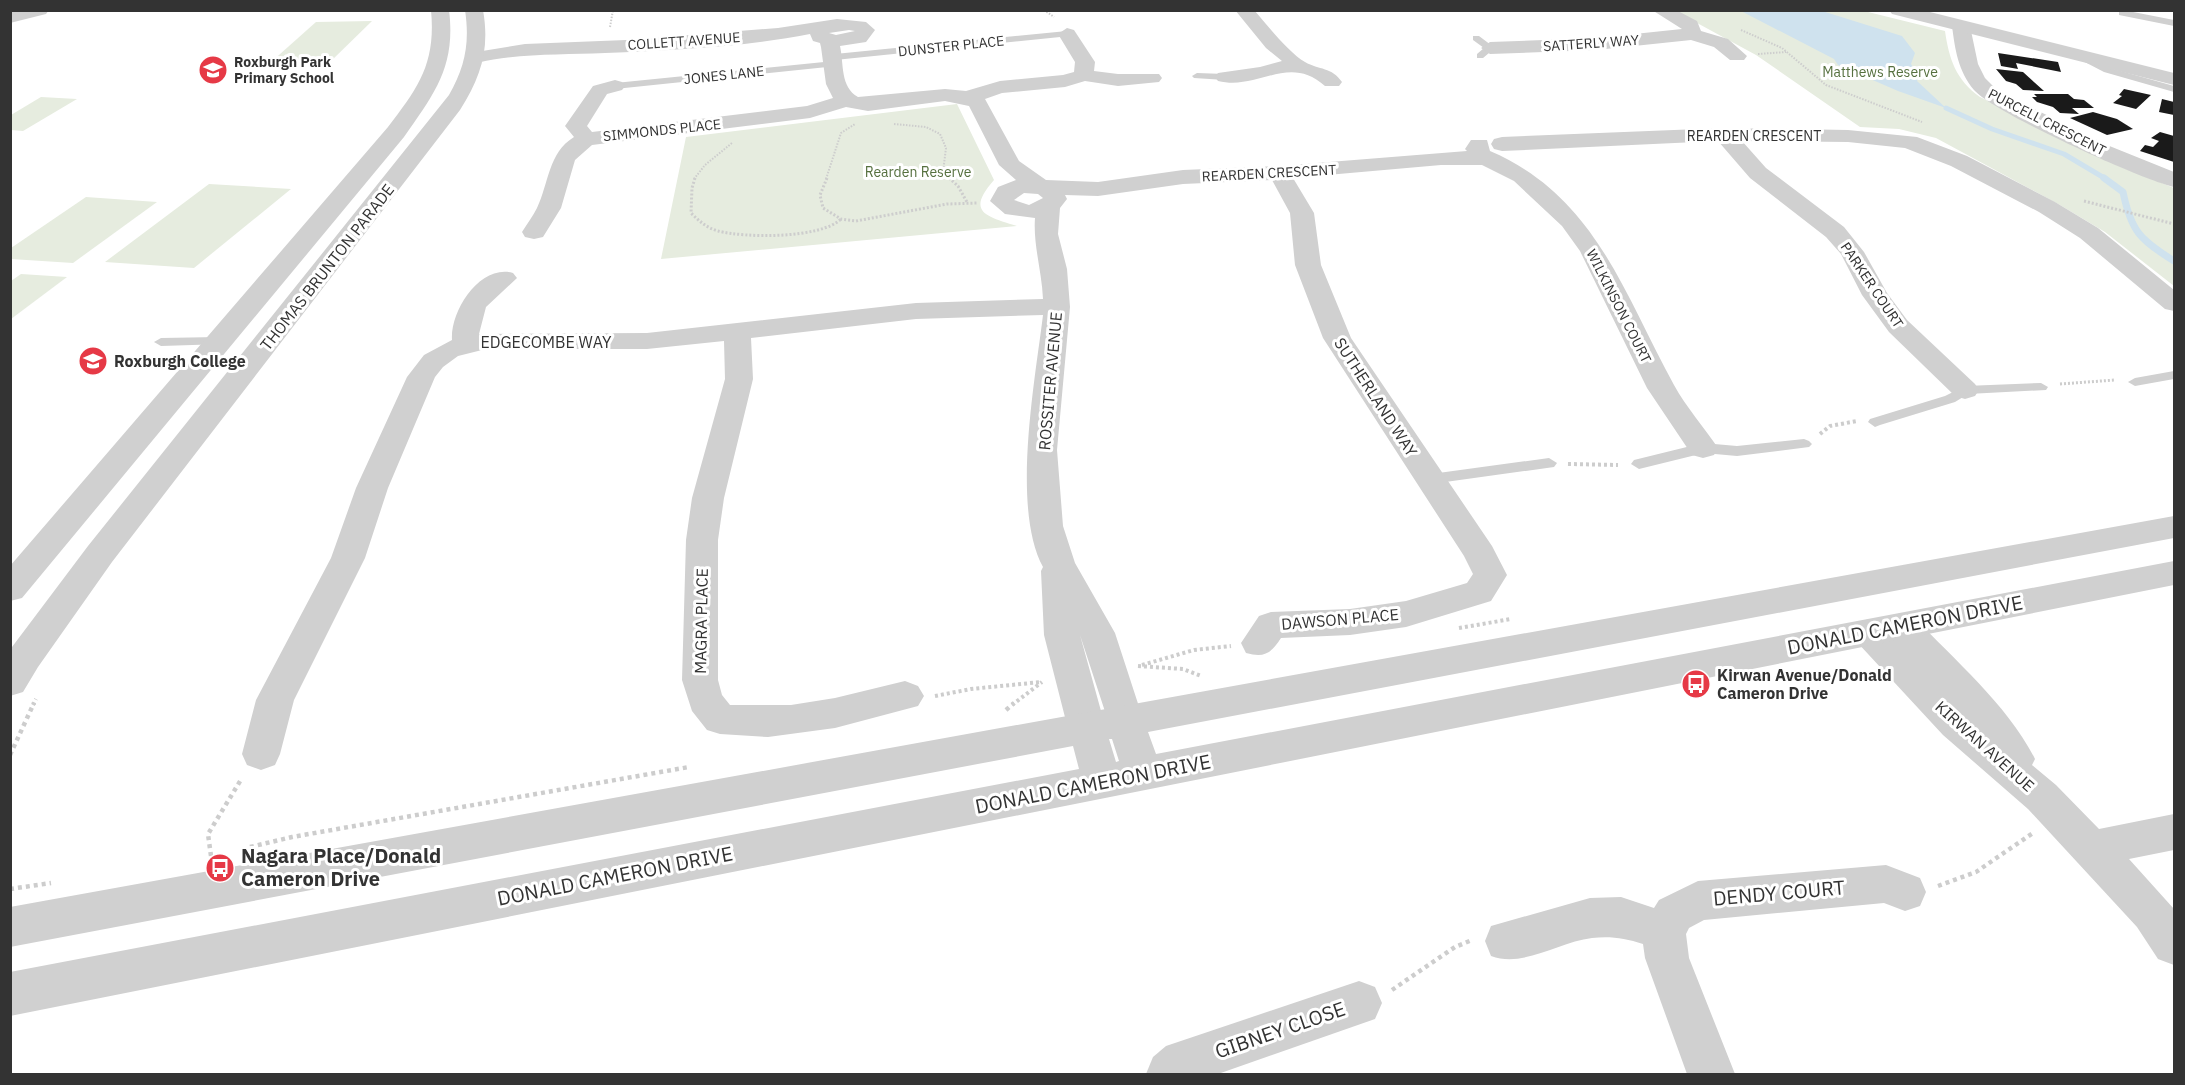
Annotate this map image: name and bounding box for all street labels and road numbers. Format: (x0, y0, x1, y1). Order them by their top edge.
street label: COLLETT AVENUE (627, 28, 741, 54)
street label: DUNSTER PLACE (897, 31, 1005, 61)
street label: SATTERLY WAY (1542, 31, 1640, 55)
street label: JONES LANE (683, 62, 765, 88)
street label: PURCELL CRESCENT (1985, 85, 2109, 159)
street label: SIMMONDS PLACE (602, 115, 722, 145)
street label: REARDEN CRESCENT (1687, 127, 1821, 145)
street label: REARDEN CRESCENT (1201, 160, 1337, 186)
street label: THOMAS BRUNTON PARADE (256, 180, 398, 354)
street label: PARKER COURT (1837, 239, 1907, 331)
street label: WILKINSON COURT (1583, 246, 1655, 366)
street label: ROSSITER AVENUE (1034, 311, 1066, 451)
street label: EDGECOMBE WAY (480, 332, 612, 352)
street label: SUTHERLAND WAY (1330, 334, 1422, 461)
street label: MAGRA PLACE (690, 568, 712, 674)
street label: DONALD CAMERON DRIVE (1785, 588, 2025, 661)
street label: DAWSON PLACE (1280, 604, 1400, 634)
street label: KIRWAN AVENUE (1931, 696, 2039, 796)
street label: DONALD CAMERON DRIVE (973, 747, 1213, 820)
street label: DONALD CAMERON DRIVE (495, 839, 735, 912)
street label: DENDY COURT (1712, 873, 1846, 912)
street label: GIBNEY CLOSE (1211, 995, 1349, 1064)

